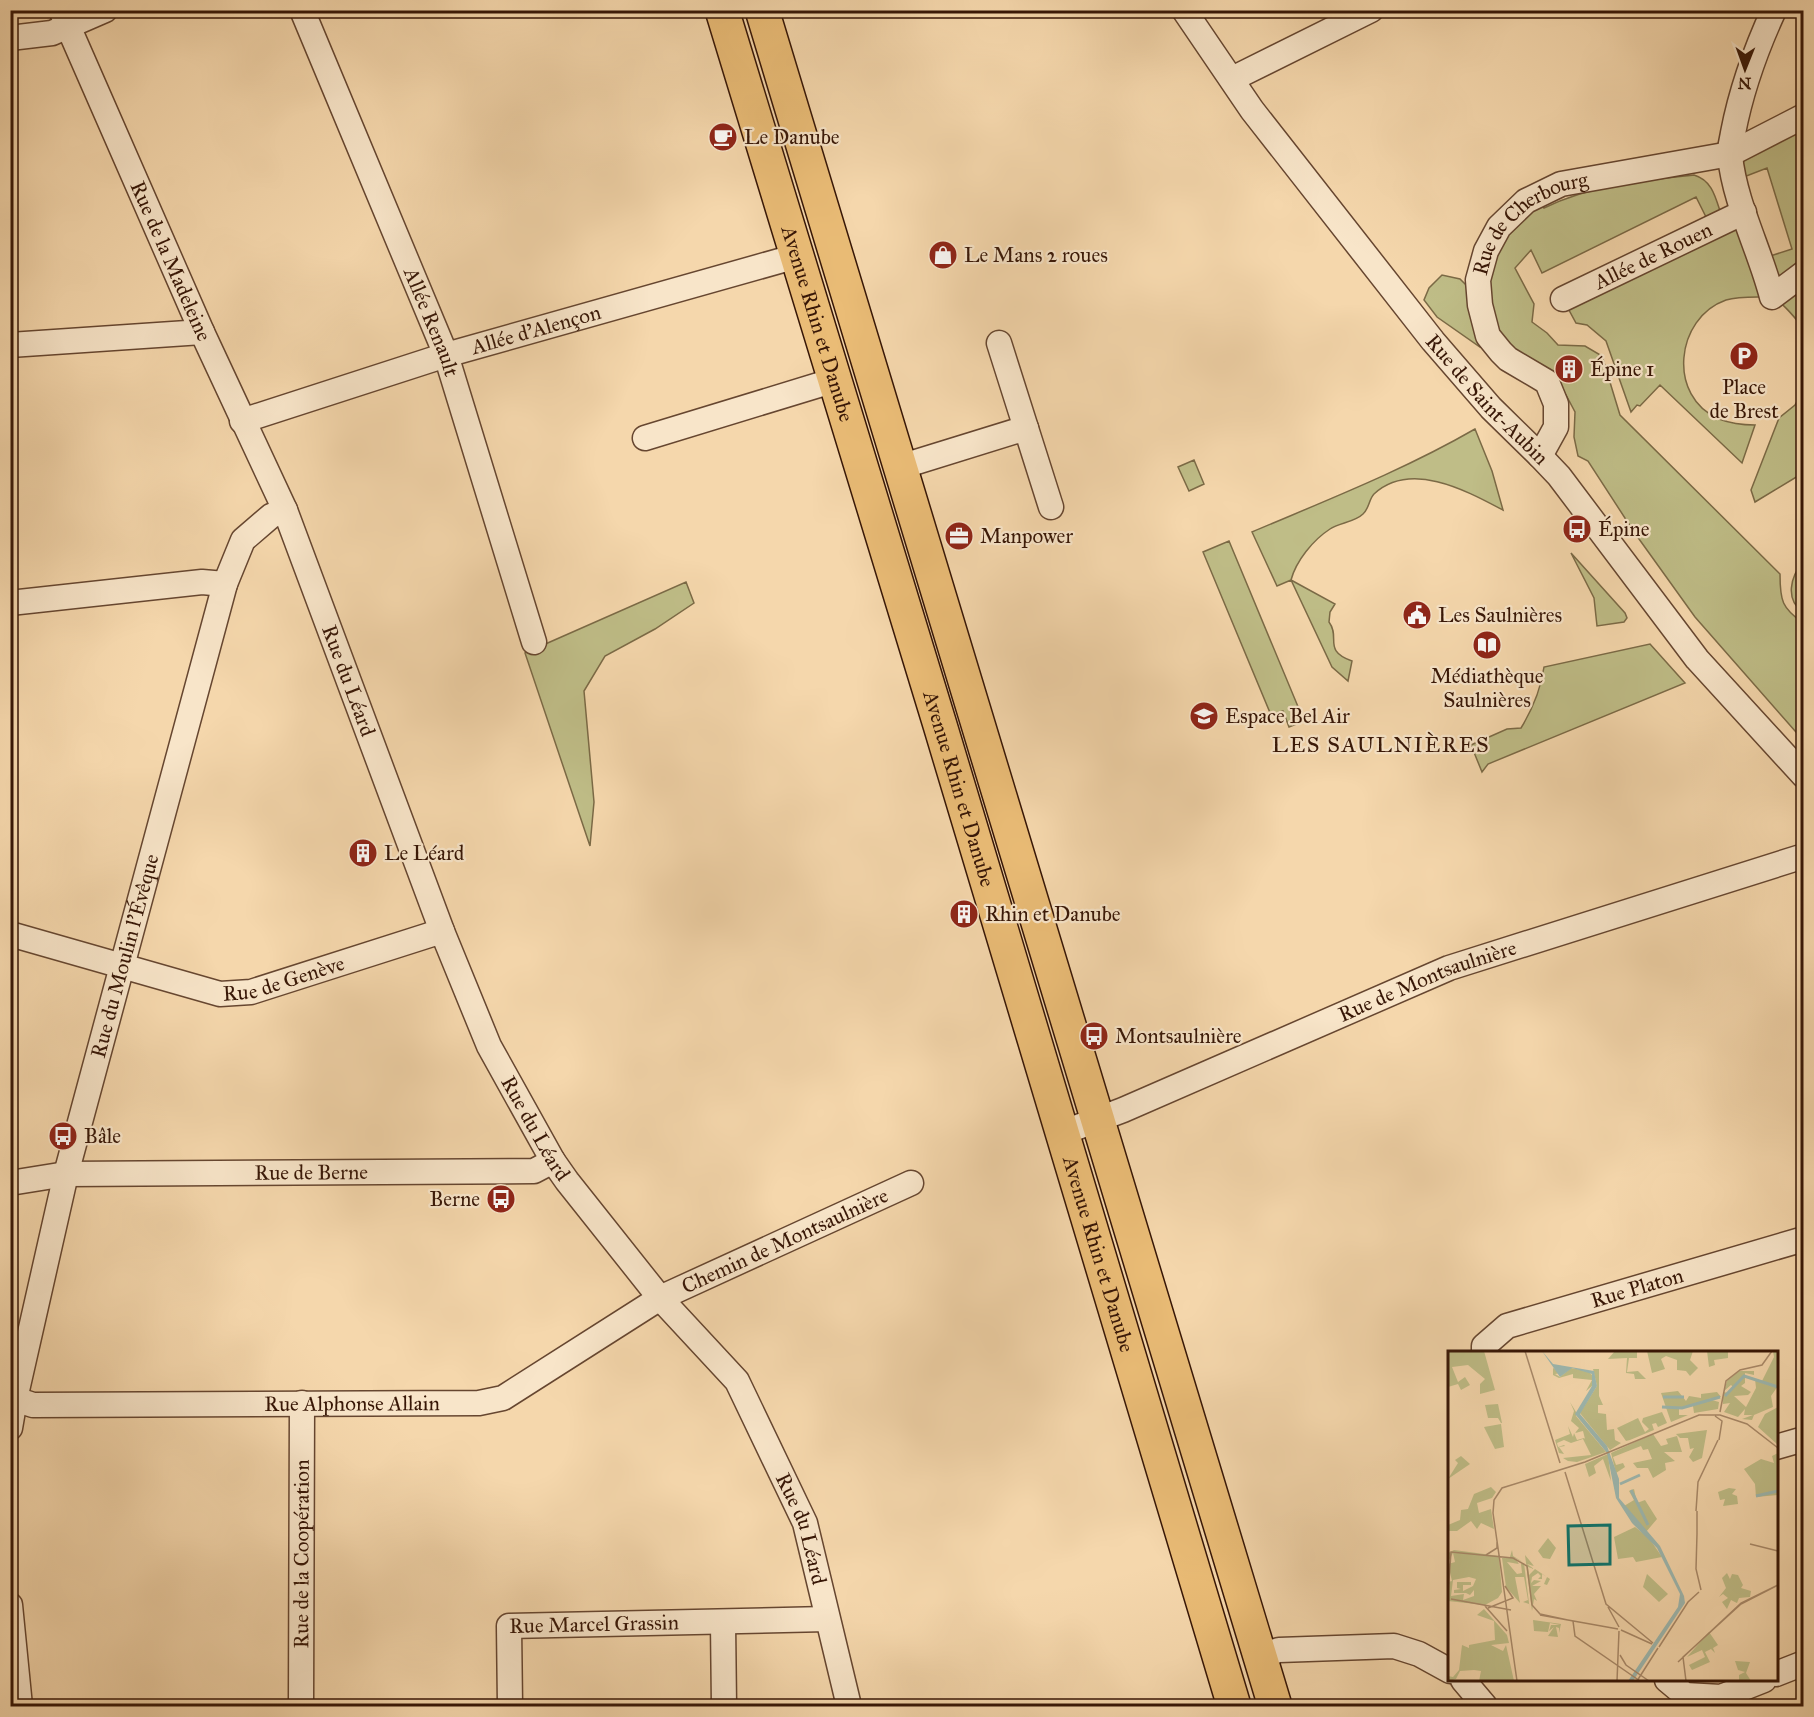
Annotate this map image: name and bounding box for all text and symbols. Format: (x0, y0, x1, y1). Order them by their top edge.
north arrow (1715, 39, 1775, 99)
text: N (1737, 74, 1752, 93)
cafe icon: Le Danube (707, 121, 739, 153)
place label: Le Danube (744, 124, 840, 150)
street label: Rue de Cherbourg (1467, 166, 1590, 278)
street label: Rue de la Madeleine (124, 177, 217, 345)
street label: Allée de Rouen (1589, 216, 1716, 296)
street label: Avenue Rhin et Danube (775, 222, 860, 425)
shop icon: Le Mans 2 roues (927, 239, 959, 271)
place label: Le Mans 2 roues (964, 242, 1108, 268)
street label: Allée Renault (398, 263, 465, 380)
street label: Allée d'Alençon (467, 299, 604, 360)
street label: Rue de Saint-Aubin (1420, 329, 1554, 470)
parking icon: Place de Brest (1728, 340, 1760, 372)
building icon: Épine 1 (1553, 353, 1585, 385)
place label: Épine 1 (1590, 355, 1654, 382)
place label: Place de Brest (1709, 374, 1779, 424)
bus stop icon: Épine (1561, 513, 1593, 545)
place label: Épine (1598, 515, 1650, 542)
office icon: Manpower (943, 520, 975, 552)
place label: Manpower (980, 523, 1073, 549)
public building icon: Les Saulnières (1401, 599, 1433, 631)
place label: Les Saulnières (1438, 602, 1562, 628)
street label: Rue du Léard (316, 621, 381, 740)
library icon: Médiathèque Saulnières (1471, 629, 1503, 661)
place label: Médiathèque Saulnières (1430, 663, 1544, 713)
street label: Avenue Rhin et Danube (917, 687, 1001, 890)
school or university icon: Espace Bel Air (1188, 700, 1220, 732)
place label: Espace Bel Air (1225, 703, 1350, 729)
district label: LES SAULNIÈRES (1272, 731, 1490, 758)
building icon: Le Léard (347, 837, 379, 869)
place label: Le Léard (384, 840, 465, 866)
street label: Rue du Moulin l'Évêque (85, 851, 165, 1061)
building icon: Rhin et Danube (948, 898, 980, 930)
place label: Rhin et Danube (985, 901, 1121, 927)
street label: Rue de Montsaulnière (1334, 934, 1520, 1028)
street label: Rue de Genève (222, 950, 348, 1007)
bus stop icon: Montsaulnière (1078, 1020, 1110, 1052)
place label: Montsaulnière (1115, 1023, 1242, 1049)
street label: Rue du Léard (495, 1071, 576, 1186)
bus stop icon: Bâle (47, 1120, 79, 1152)
place label: Bâle (84, 1123, 121, 1149)
street label: Avenue Rhin et Danube (1057, 1152, 1140, 1356)
street label: Rue de Berne (254, 1159, 368, 1186)
street label: Chemin de Montsaulnière (677, 1182, 893, 1299)
bus stop icon: Berne (485, 1183, 517, 1215)
place label: Berne (429, 1186, 480, 1212)
street label: Rue Platon (1588, 1262, 1686, 1314)
inset map (1448, 1351, 1778, 1681)
street label: Rue Alphonse Allain (264, 1390, 440, 1417)
street label: Rue de la Coopération (288, 1459, 315, 1649)
street label: Rue du Léard (770, 1469, 832, 1588)
street label: Rue Marcel Grassin (509, 1609, 679, 1639)

